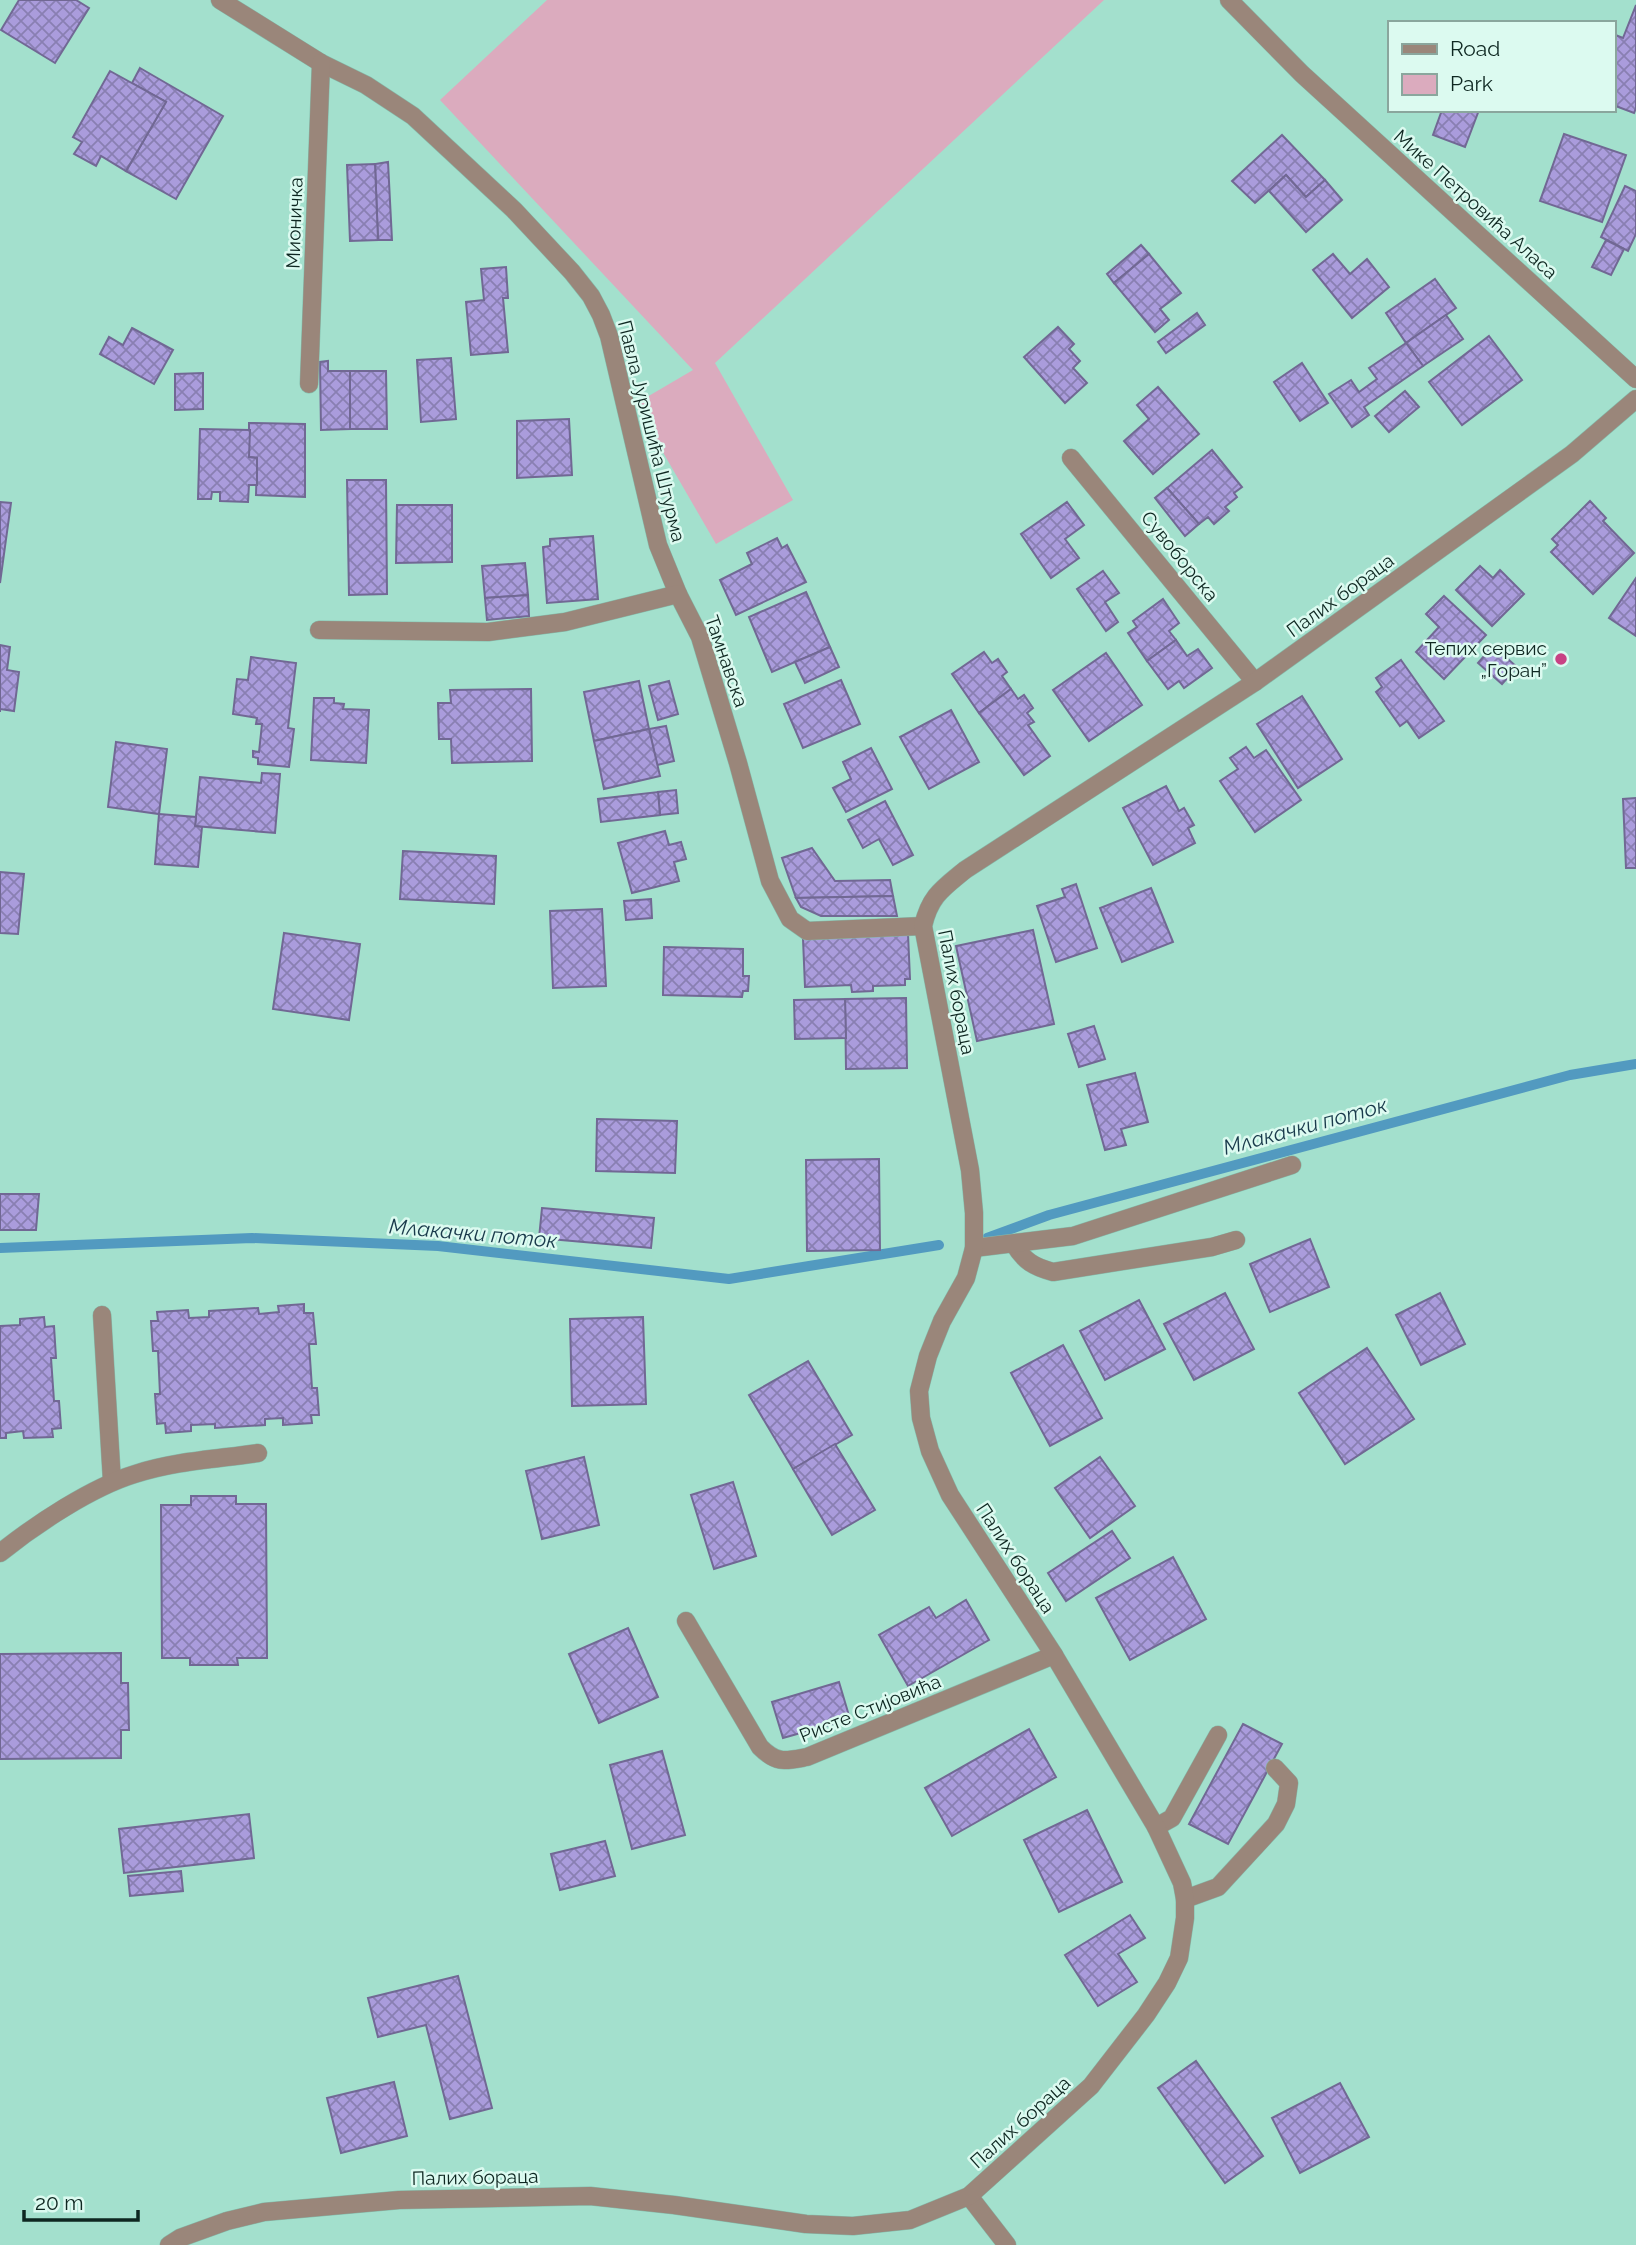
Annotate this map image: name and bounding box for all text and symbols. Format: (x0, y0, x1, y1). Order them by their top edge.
legend (1388, 21, 1615, 112)
text: Road (1450, 36, 1500, 61)
text: Park (1450, 71, 1493, 96)
street label: Мике Петровића Аласа (1390, 125, 1562, 283)
street label: Мионичка (281, 177, 307, 269)
street label: Павла Јуришића Штурма (614, 318, 690, 544)
street label: Сувоборска (1137, 506, 1223, 606)
street label: Палих бораца (1282, 549, 1398, 641)
street label: Тамнавска (701, 612, 753, 710)
place label: Тепих сервис „Горан” (1425, 637, 1547, 681)
marker: Тепих сервис „Горан” (1553, 651, 1569, 667)
street label: Палих бораца (934, 928, 980, 1056)
water label: Млакачки поток (1220, 1092, 1390, 1160)
water label: Млакачки поток (388, 1213, 559, 1253)
street label: Палих бораца (972, 1499, 1060, 1617)
street label: Ристе Стијовића (796, 1670, 944, 1746)
street label: Палих бораца (966, 2071, 1074, 2173)
street label: Палих бораца (411, 2165, 539, 2189)
scale bar (24, 2178, 138, 2222)
text: 20 m (35, 2190, 83, 2215)

